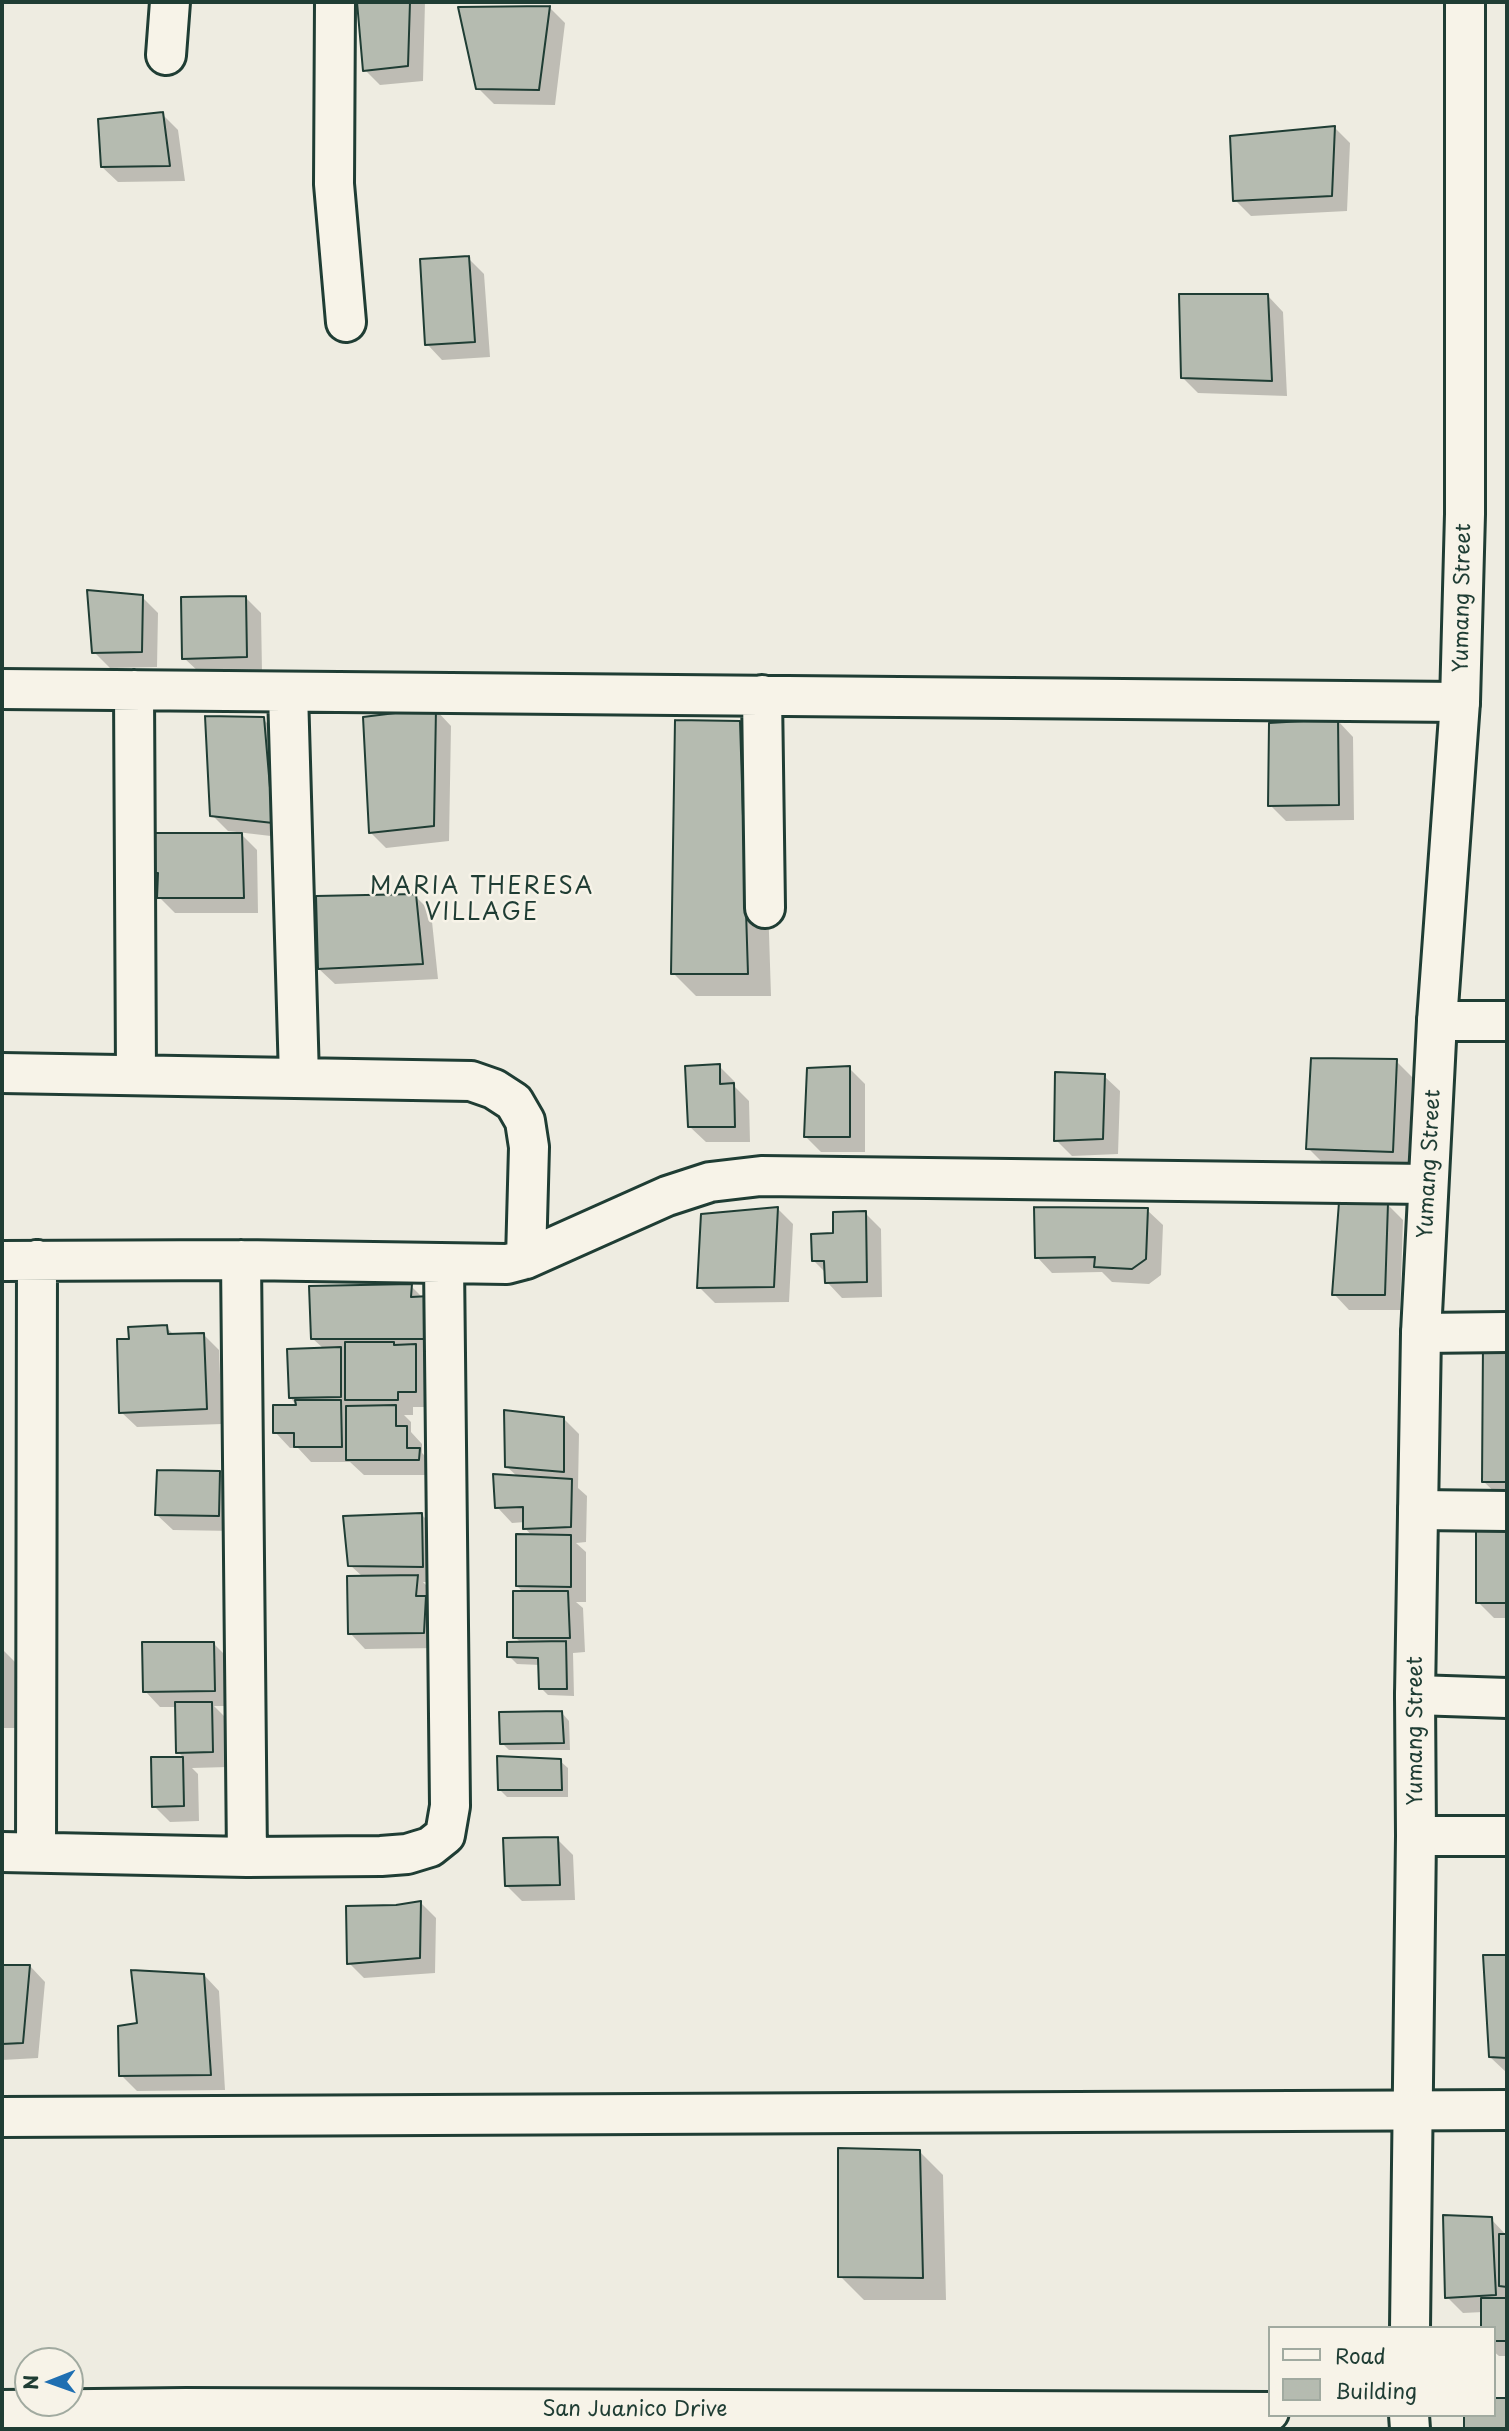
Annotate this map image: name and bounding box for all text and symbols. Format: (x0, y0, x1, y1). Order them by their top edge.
street label: Yumang Street (1449, 523, 1477, 673)
district label: MARIA THERESA VILLAGE (372, 874, 592, 928)
street label: Yumang Street (1414, 1089, 1446, 1239)
street label: Yumang Street (1403, 1656, 1429, 1806)
legend (1268, 2326, 1495, 2417)
text: Road (1335, 2339, 1386, 2371)
north arrow (14, 2347, 84, 2417)
text: Building (1335, 2374, 1417, 2406)
text: N (16, 2375, 44, 2390)
street label: San Juanico Drive (542, 2397, 728, 2423)

